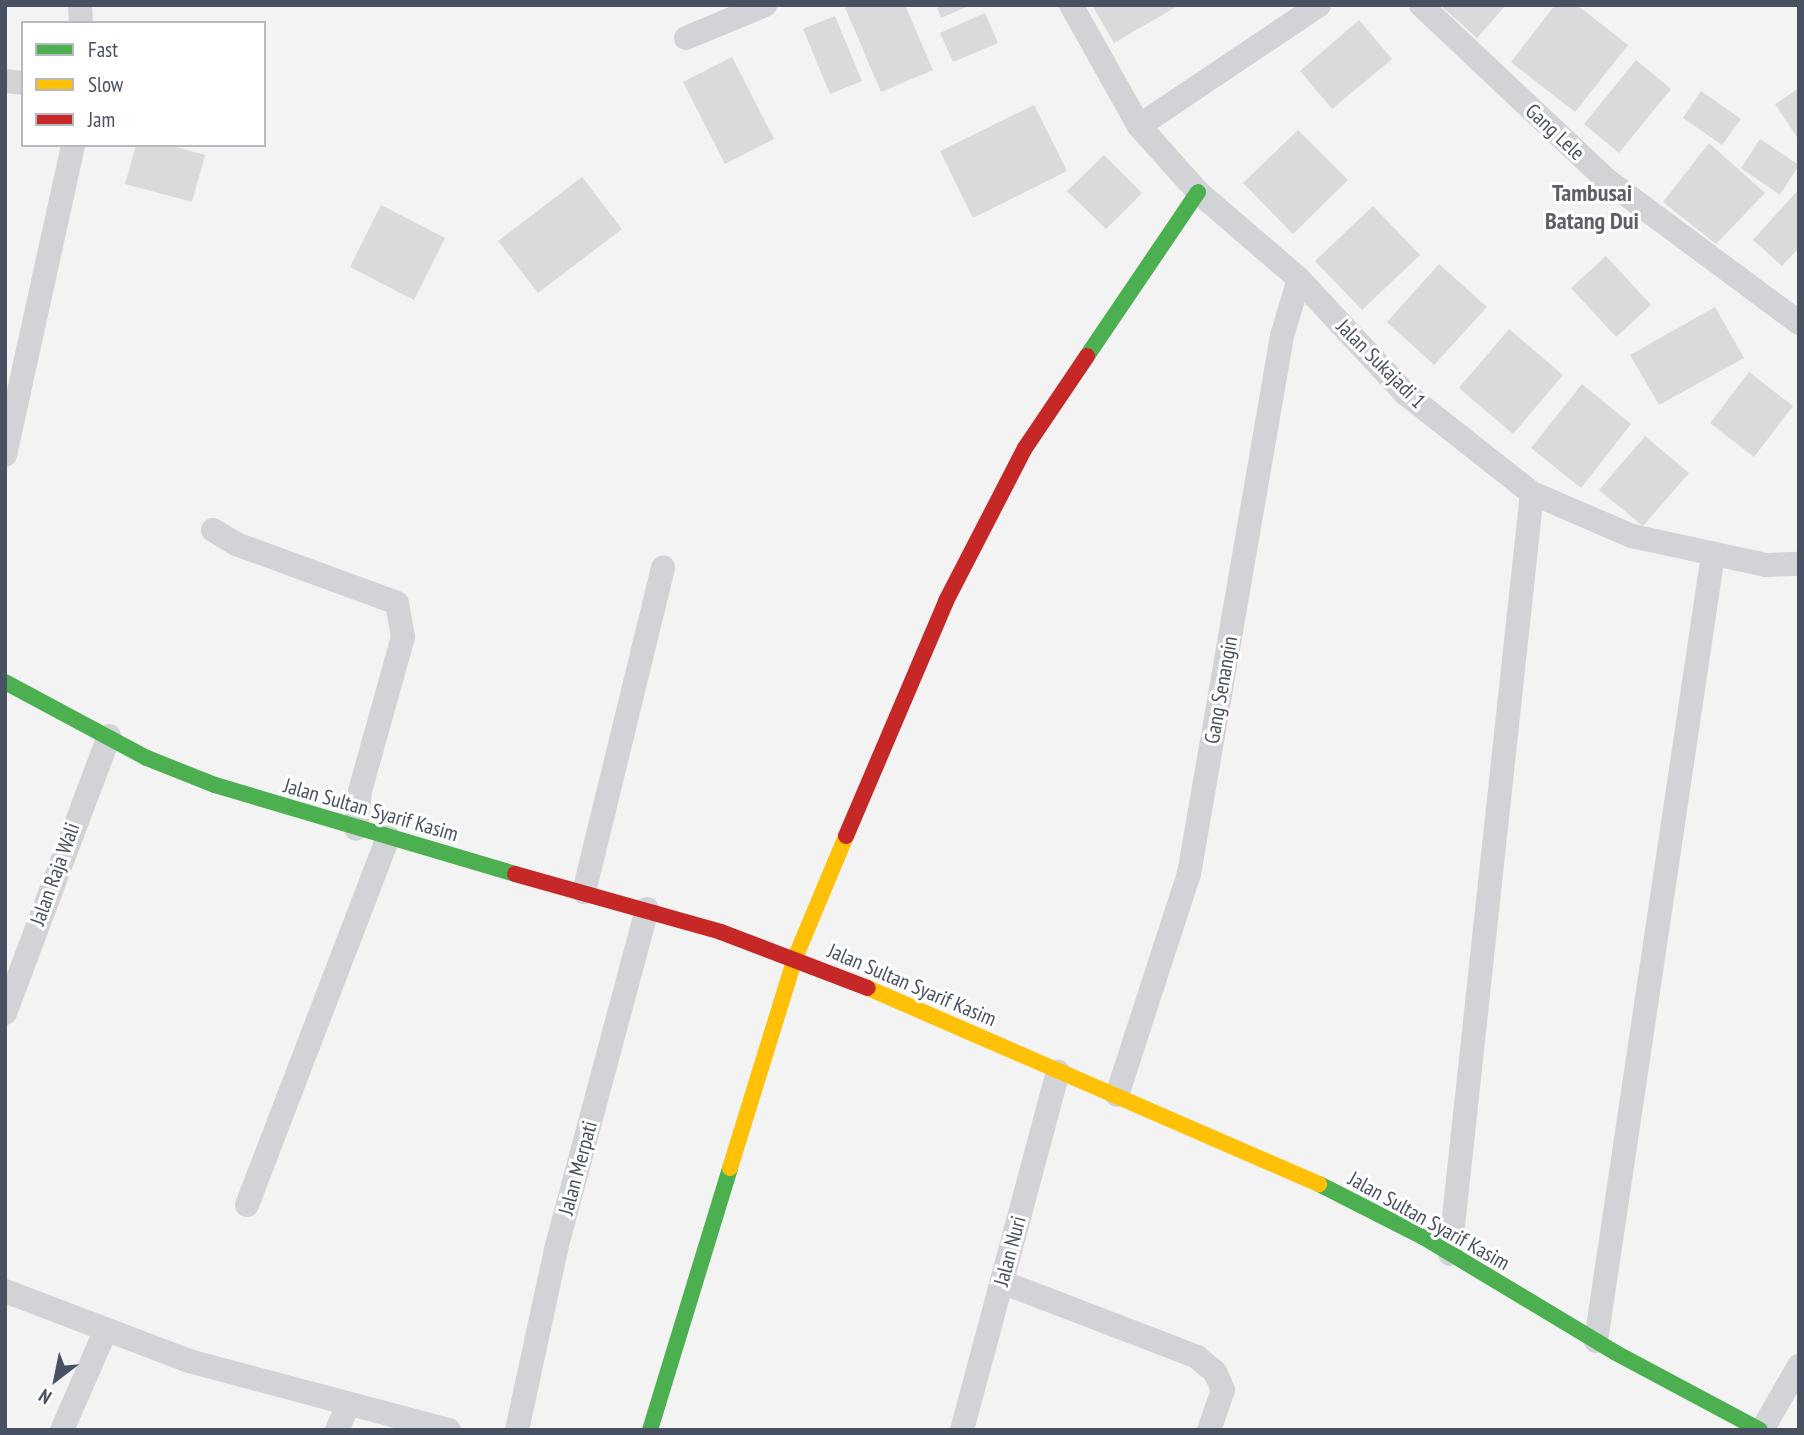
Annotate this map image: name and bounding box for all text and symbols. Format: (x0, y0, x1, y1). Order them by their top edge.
legend (21, 21, 266, 147)
text: Fast (88, 36, 118, 63)
text: Slow (88, 71, 123, 98)
street label: Gang Lele (1520, 98, 1590, 166)
text: Jam (88, 106, 115, 133)
district label: Tambusai Batang Dui (1545, 179, 1639, 235)
street label: Jalan Sukajadi 1 (1331, 314, 1431, 414)
street label: Gang Senangin (1199, 634, 1243, 746)
street label: Jalan Sultan Syarif Kasim (281, 773, 461, 847)
street label: Jalan Raja Wali (25, 819, 85, 929)
street label: Jalan Sultan Syarif Kasim (824, 938, 1000, 1032)
street label: Jalan Merpati (553, 1118, 603, 1218)
street label: Jalan Sultan Syarif Kasim (1344, 1166, 1514, 1276)
street label: Jalan Nuri (989, 1213, 1031, 1289)
north arrow (21, 1344, 91, 1414)
text: N (34, 1384, 56, 1410)

